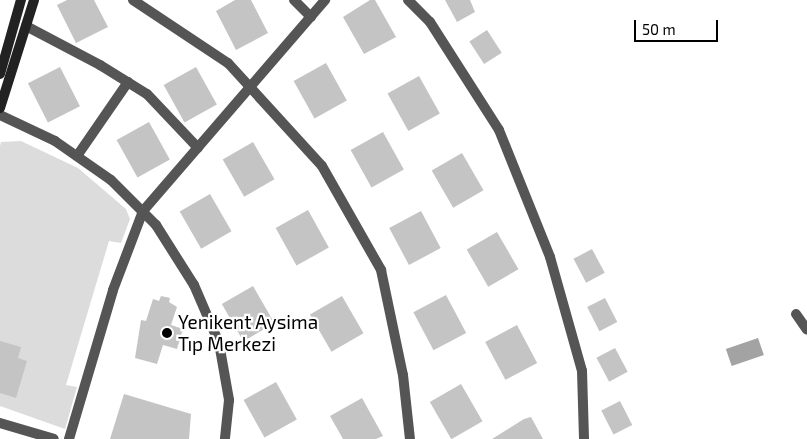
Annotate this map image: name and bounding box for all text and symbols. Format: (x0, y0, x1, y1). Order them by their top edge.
scale bar (637, 10, 721, 42)
text: 50 m (642, 20, 676, 38)
place label: Yenikent Aysima Tıp Merkezi (178, 311, 319, 355)
marker: Yenikent Aysima Tıp Merkezi (160, 326, 174, 340)

